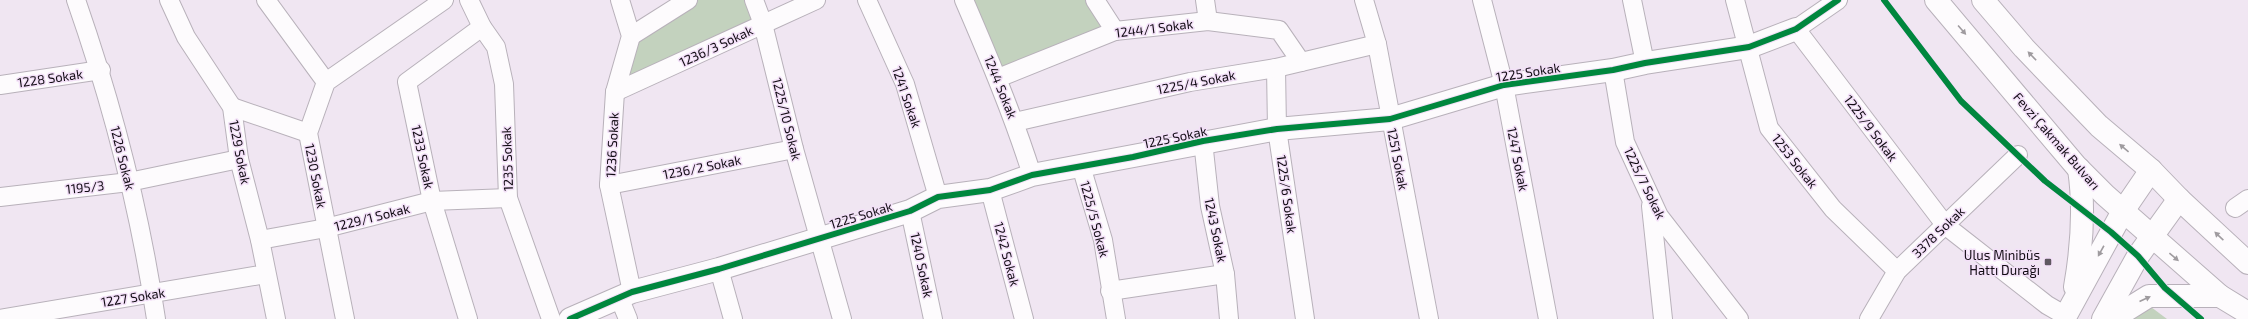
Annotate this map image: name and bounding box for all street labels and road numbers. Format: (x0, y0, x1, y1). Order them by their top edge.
street label: 1244/1 Sokak (1114, 15, 1194, 41)
street label: 1236/3 Sokak (677, 22, 756, 70)
street label: 1244 Sokak (981, 53, 1021, 121)
street label: 1225 Sokak (1495, 59, 1562, 85)
street label: 1241 Sokak (889, 64, 925, 130)
street label: 1228 Sokak (16, 65, 84, 90)
street label: 1225/4 Sokak (1155, 66, 1237, 97)
street label: 1225/10 Sokak (769, 76, 805, 162)
street label: Fevzi Çakmak Bulvarı (2010, 89, 2104, 194)
street label: 1225/9 Sokak (1841, 92, 1901, 165)
street label: 1236 Sokak (602, 112, 622, 178)
street label: 1229 Sokak (226, 118, 254, 186)
street label: 1225 Sokak (1142, 122, 1209, 152)
street label: 1226 Sokak (107, 124, 139, 192)
street label: 1233 Sokak (408, 124, 438, 191)
street label: 1235 Sokak (498, 126, 516, 192)
street label: 1247 Sokak (1504, 126, 1532, 193)
street label: 1251 Sokak (1384, 127, 1412, 192)
street label: 1253 Sokak (1769, 131, 1821, 192)
street label: 1230 Sokak (302, 142, 330, 210)
street label: 1225/7 Sokak (1621, 144, 1669, 222)
street label: 1236/2 Sokak (662, 152, 743, 182)
street label: 1225/6 Sokak (1274, 154, 1300, 235)
street label: 1195/3 (65, 177, 105, 197)
street label: 1225/5 Sokak (1077, 179, 1113, 259)
street label: 1243 Sokak (1201, 196, 1231, 264)
street label: 1225 Sokak (828, 198, 895, 232)
street label: 1229/1 Sokak (333, 200, 412, 234)
street label: 3378 Sokak (1908, 203, 1968, 261)
street label: 1242 Sokak (991, 220, 1023, 288)
street label: 1240 Sokak (907, 231, 937, 299)
street label: 1227 Sokak (100, 284, 166, 310)

